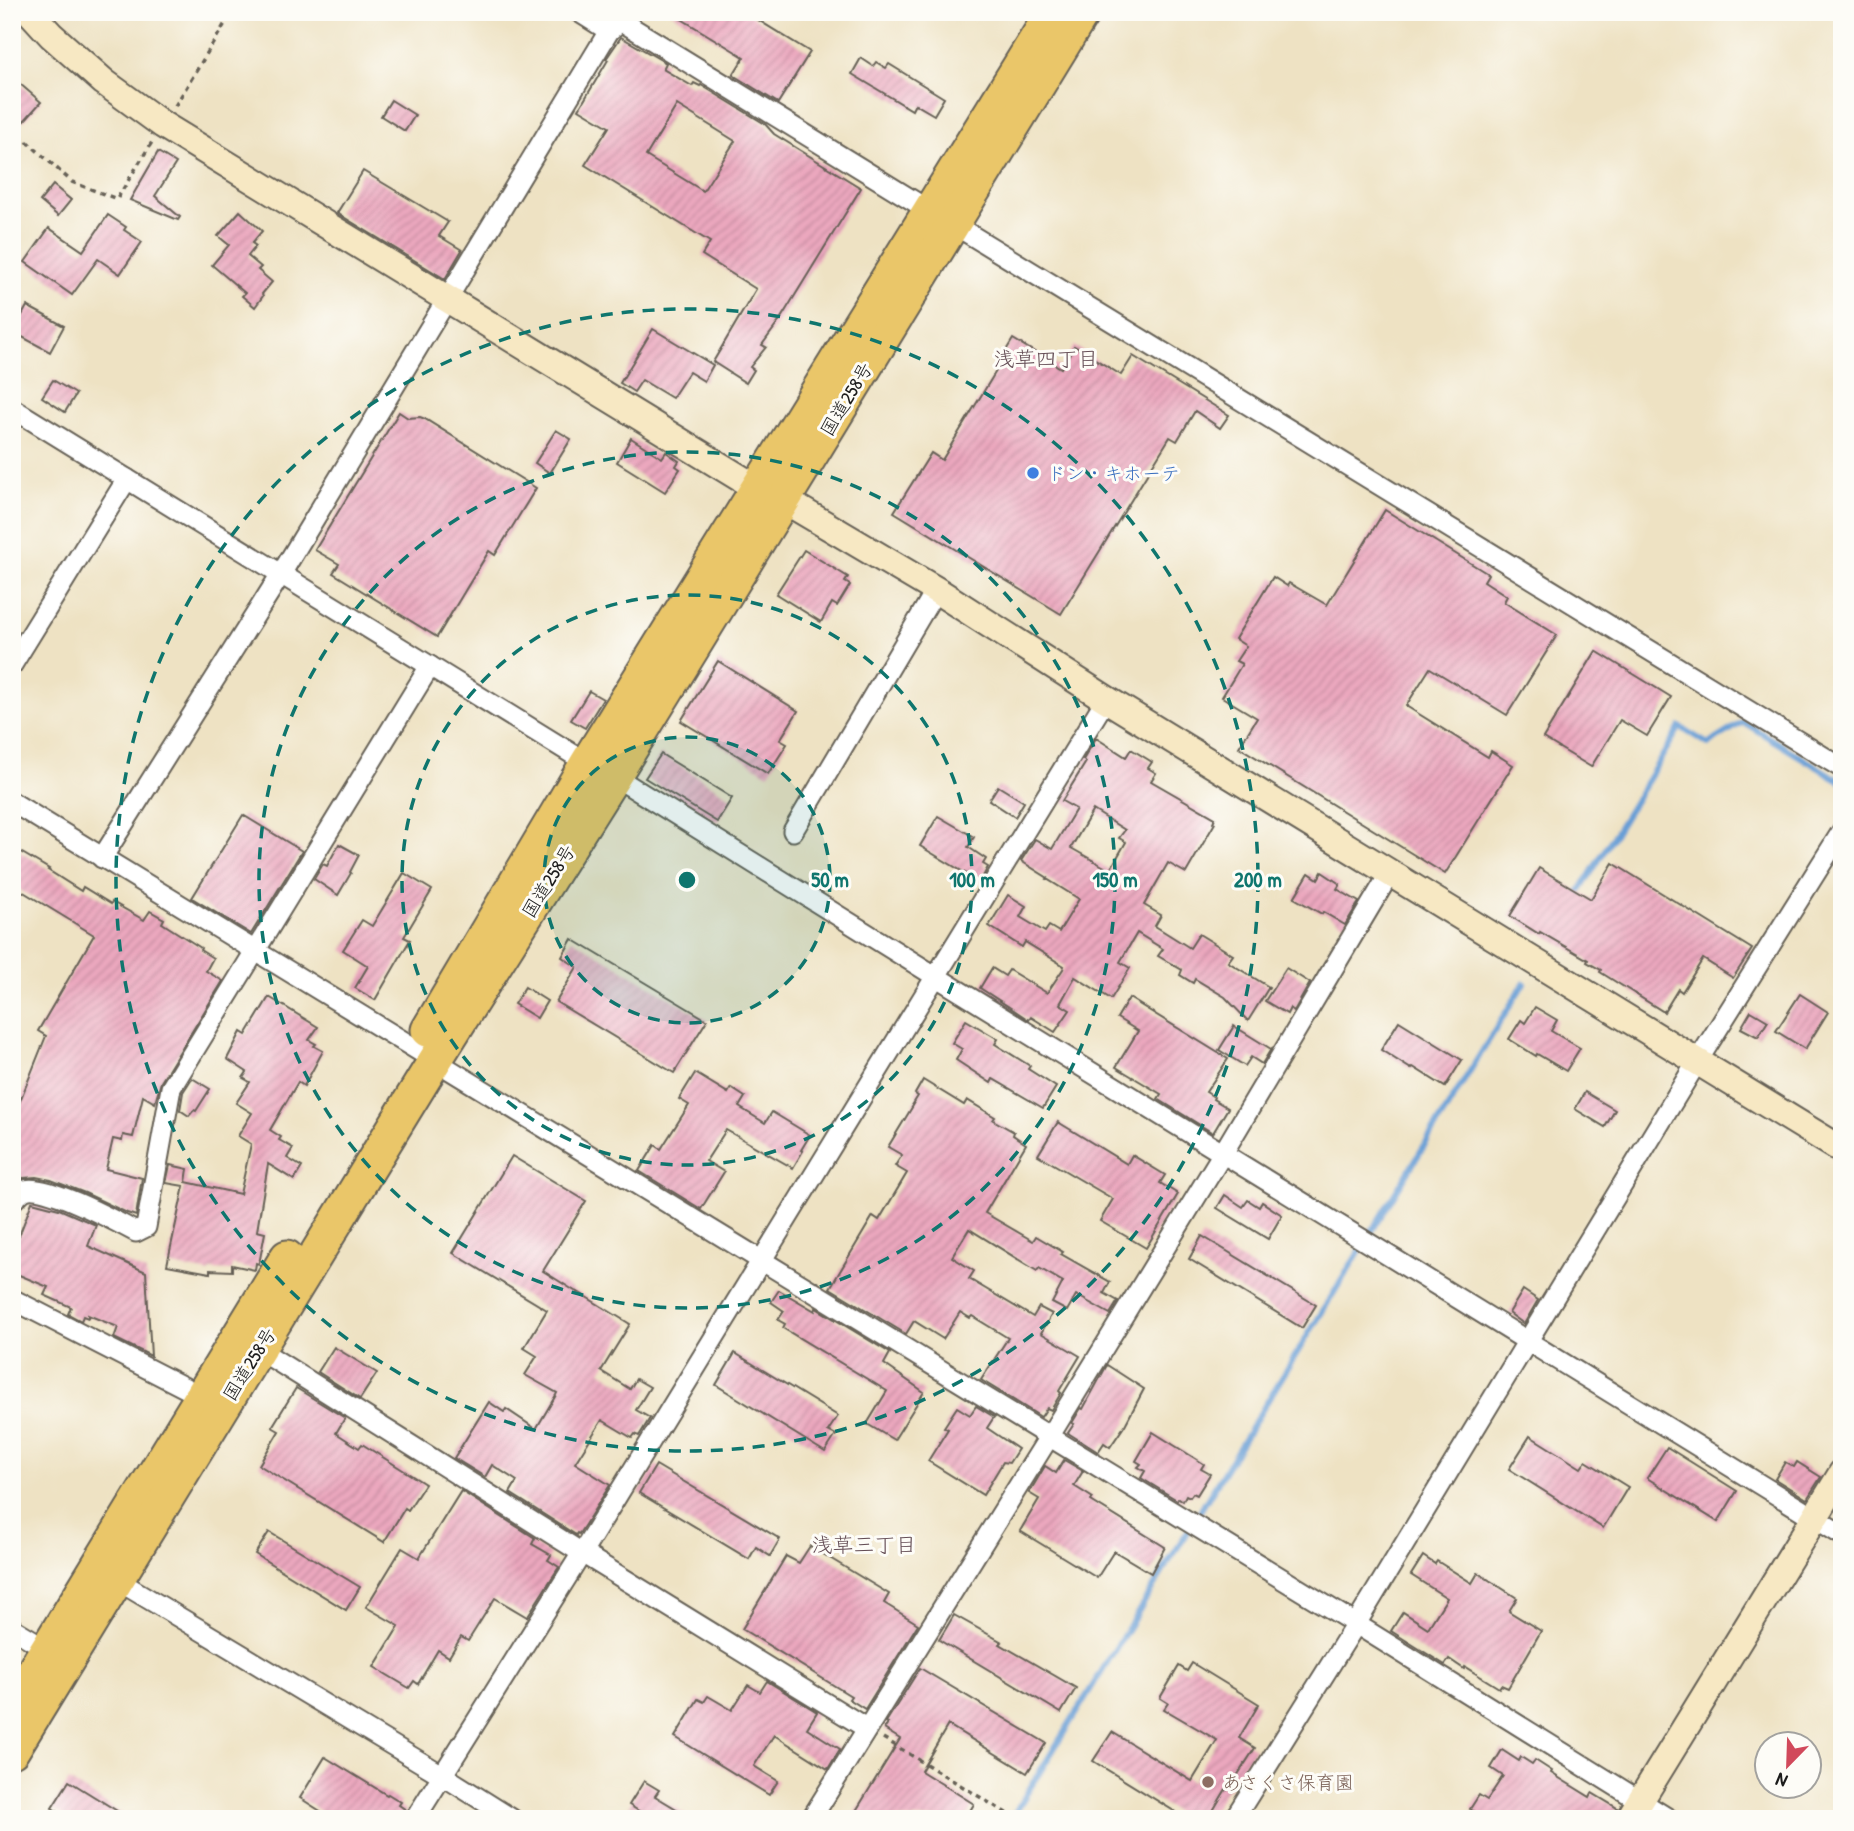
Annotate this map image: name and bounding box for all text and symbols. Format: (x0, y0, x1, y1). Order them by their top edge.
district label: 浅草四丁目 (994, 344, 1099, 373)
street label: 国道258号 (814, 357, 878, 441)
place label: ドン・キホーテ (1047, 460, 1180, 486)
marker: ドン・キホーテ (1025, 465, 1041, 481)
street label: 国道258号 (515, 839, 581, 923)
text: 50 m (811, 865, 849, 894)
text: 100 m (949, 865, 995, 894)
text: 150 m (1092, 865, 1138, 894)
text: 200 m (1234, 865, 1282, 894)
centre of rings (675, 868, 699, 892)
street label: 国道258号 (216, 1322, 282, 1406)
district label: 浅草三丁目 (812, 1530, 917, 1559)
north arrow (1752, 1730, 1822, 1800)
text: N (1772, 1767, 1791, 1795)
place label: あさくさ保育園 (1222, 1769, 1354, 1795)
marker: あさくさ保育園 (1200, 1774, 1216, 1790)

